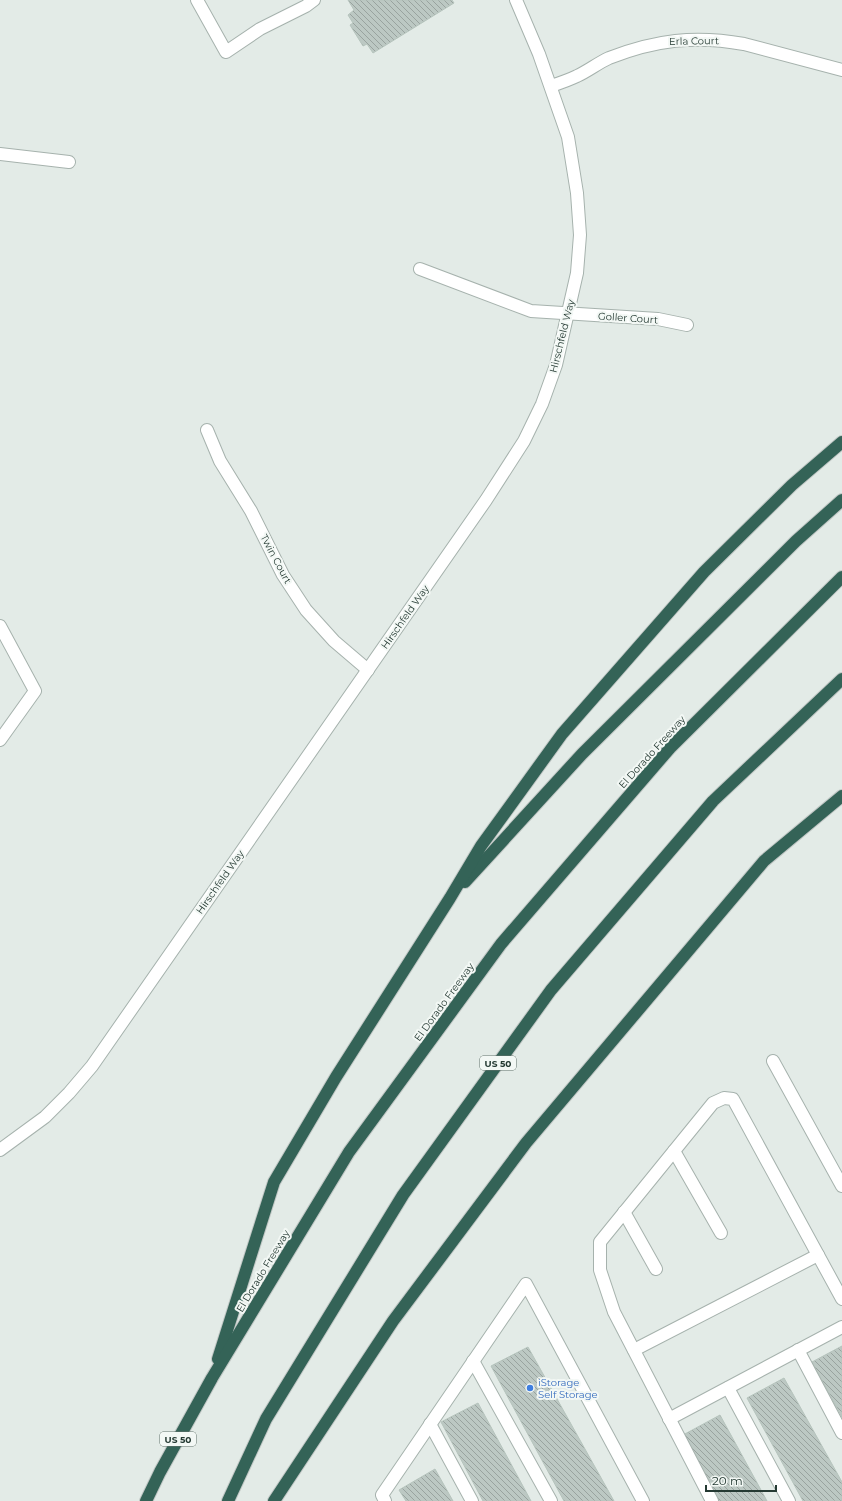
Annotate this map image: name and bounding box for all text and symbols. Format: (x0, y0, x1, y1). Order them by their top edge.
street label: Erla Court (669, 34, 719, 48)
street label: Hirschfeld Way (547, 297, 578, 374)
street label: Goller Court (598, 309, 658, 327)
street label: Twin Court (258, 532, 294, 586)
street label: Hirschfeld Way (378, 582, 432, 651)
street label: El Dorado Freeway (616, 712, 689, 791)
street label: Hirschfeld Way (193, 847, 247, 916)
street label: El Dorado Freeway (411, 960, 477, 1044)
road number: US 50 (480, 1056, 516, 1070)
street label: El Dorado Freeway (233, 1227, 293, 1314)
place label: iStorage Self Storage (538, 1376, 598, 1401)
marker: iStorage Self Storage (525, 1383, 535, 1393)
road number: US 50 (160, 1432, 196, 1446)
scale bar (706, 1467, 776, 1493)
text: 20 m (712, 1473, 743, 1488)

